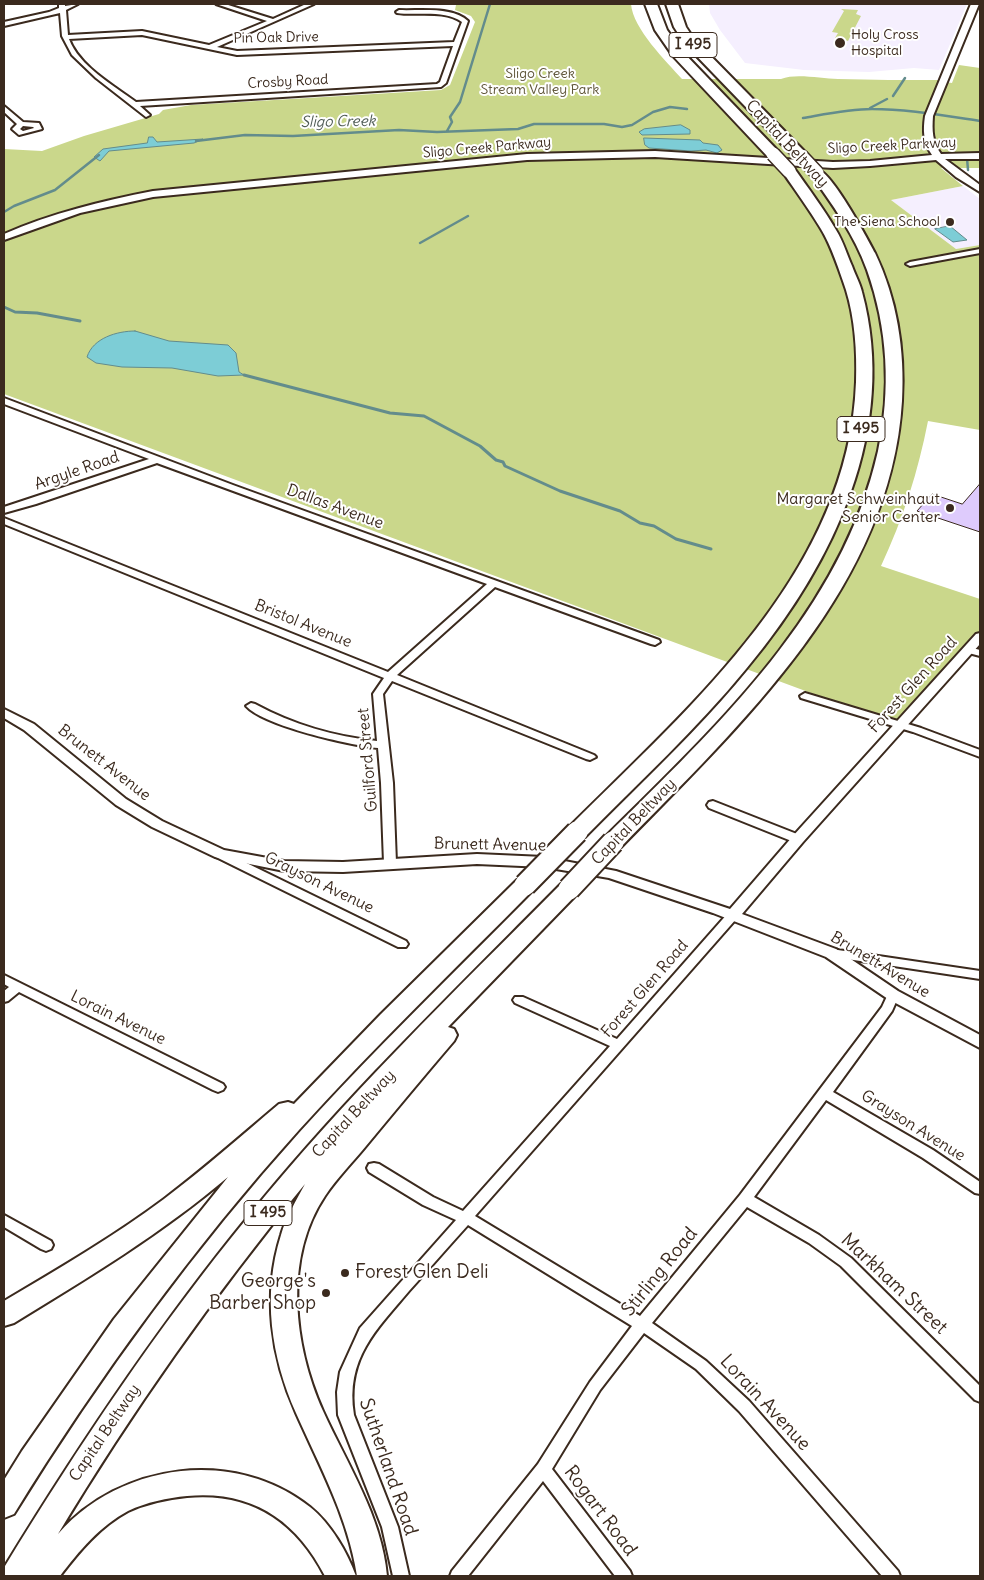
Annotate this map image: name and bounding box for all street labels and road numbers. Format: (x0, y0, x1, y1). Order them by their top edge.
street label: Pin Oak Drive (233, 29, 319, 47)
road number: I 495 (669, 32, 717, 58)
street label: Crosby Road (247, 71, 329, 93)
street label: Capital Beltway (741, 96, 833, 192)
street label: Sligo Creek Parkway (422, 134, 552, 162)
street label: Sligo Creek Parkway (827, 134, 957, 158)
road number: I 495 (837, 416, 885, 442)
street label: Argyle Road (32, 448, 122, 494)
street label: Dallas Avenue (284, 481, 386, 533)
street label: Bristol Avenue (252, 596, 354, 652)
street label: Forest Glen Road (865, 633, 961, 737)
street label: Guilford Street (354, 707, 382, 813)
street label: Brunett Avenue (54, 721, 154, 805)
street label: Capital Beltway (588, 775, 680, 869)
street label: Brunett Avenue (434, 834, 546, 856)
street label: Grayson Avenue (261, 848, 377, 918)
street label: Brunett Avenue (827, 928, 933, 1002)
street label: Forest Glen Road (597, 936, 693, 1042)
street label: Lorain Avenue (67, 987, 169, 1049)
street label: Capital Beltway (308, 1066, 400, 1162)
street label: Grayson Avenue (857, 1086, 969, 1166)
road number: I 495 (244, 1200, 292, 1226)
street label: Stirling Road (617, 1223, 703, 1321)
street label: Markham Street (836, 1229, 952, 1339)
street label: Lorain Avenue (715, 1350, 815, 1456)
street label: Capital Beltway (65, 1381, 145, 1485)
street label: Sutherland Road (354, 1396, 422, 1538)
street label: Rogart Road (559, 1461, 641, 1561)

